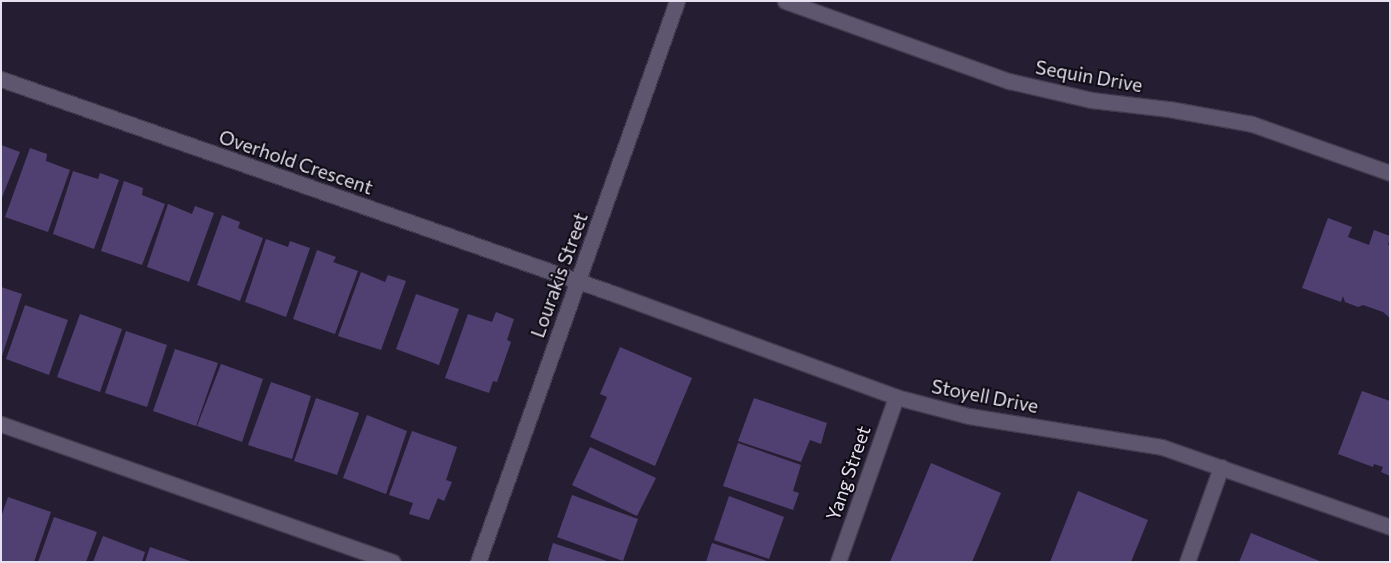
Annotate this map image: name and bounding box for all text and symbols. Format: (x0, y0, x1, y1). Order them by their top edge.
street label: Sequin Drive (1034, 55, 1144, 97)
street label: Overhold Crescent (216, 125, 376, 199)
street label: Lourakis Street (526, 209, 592, 341)
street label: Stoyell Drive (930, 374, 1040, 418)
street label: Yang Street (821, 423, 875, 523)

